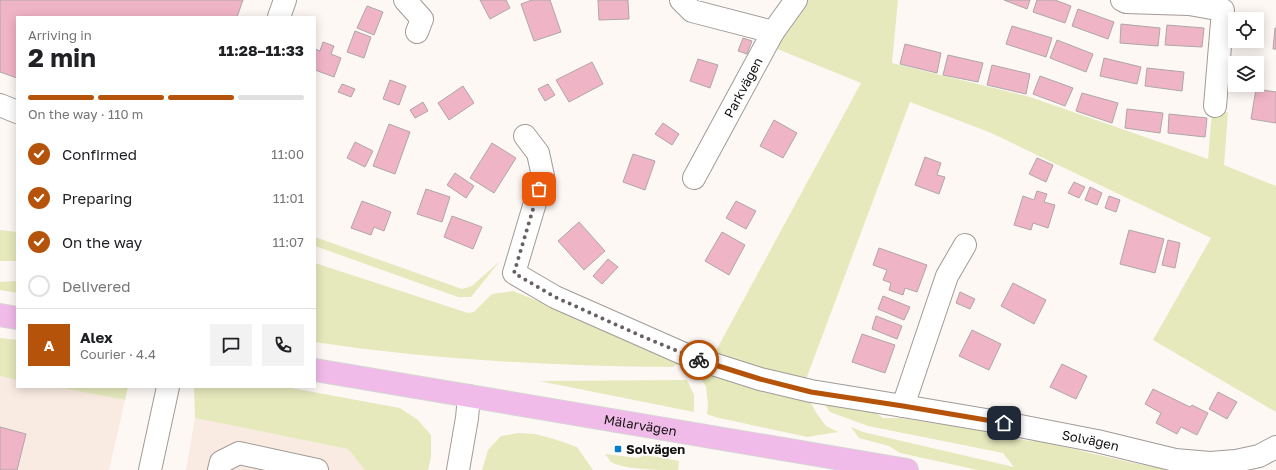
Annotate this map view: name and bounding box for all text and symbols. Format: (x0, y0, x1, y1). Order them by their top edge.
map controls (1228, 12, 1264, 92)
button: locate (1228, 12, 1264, 48)
text: Arriving in (28, 27, 92, 43)
text: 11:28–11:33 (218, 41, 304, 59)
text: 2 min (28, 42, 96, 73)
street label: Parkvägen (720, 54, 766, 120)
button: layers (1228, 56, 1264, 92)
text: On the way · 110 m (28, 106, 143, 122)
icon: check (28, 143, 50, 165)
text: Confirmed (62, 145, 137, 163)
text: 11:00 (271, 146, 304, 162)
pin (522, 172, 556, 206)
icon: bag (528, 178, 550, 200)
icon: check (28, 187, 50, 209)
text: Preparing (62, 189, 132, 207)
text: 11:01 (273, 190, 304, 206)
icon: check (28, 231, 50, 253)
text: On the way (62, 233, 142, 251)
text: 11:07 (273, 234, 304, 250)
text: Delivered (62, 277, 130, 295)
button: chat (210, 324, 252, 366)
button: phone (262, 324, 304, 366)
text: Alex (80, 328, 113, 346)
text: A (44, 336, 54, 354)
courier (679, 340, 719, 380)
text: Courier · 4.4 (80, 346, 156, 362)
icon: bike (688, 349, 710, 371)
pin (987, 406, 1021, 440)
street label: Mälarvägen (603, 411, 678, 439)
icon: home (993, 412, 1015, 434)
street label: Solvägen (1061, 426, 1121, 454)
place label: Solvägen (626, 441, 685, 457)
marker: Solvägen (613, 444, 623, 454)

